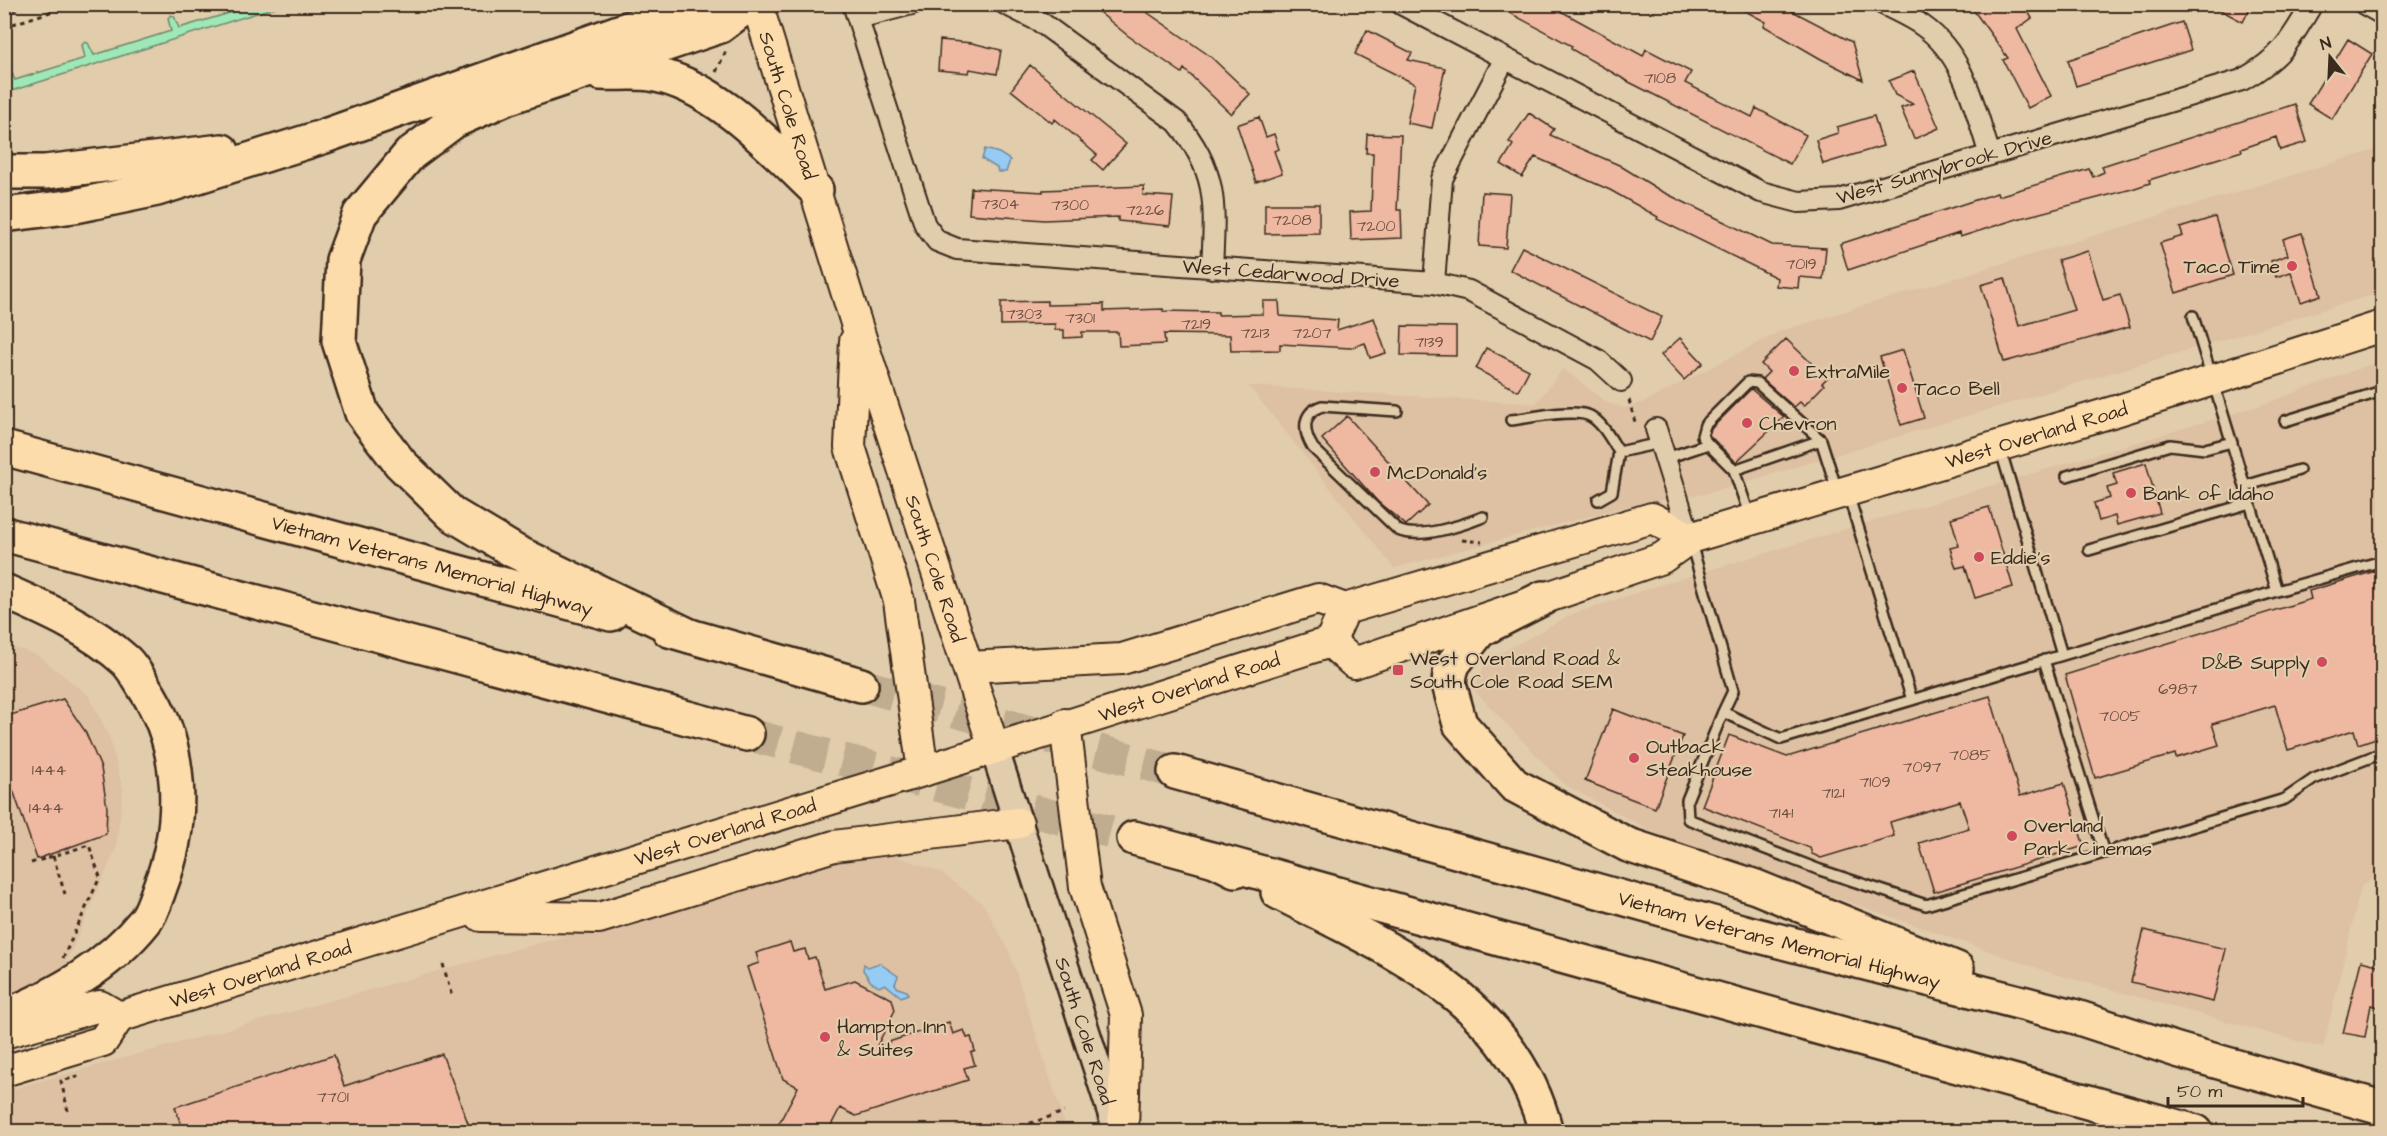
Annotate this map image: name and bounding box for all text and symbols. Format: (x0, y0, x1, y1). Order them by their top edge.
north arrow (2300, 27, 2360, 87)
street label: South Cole Road (751, 28, 824, 183)
text: N (2318, 32, 2334, 56)
house number: 7108 (1644, 67, 1676, 89)
street label: West Sunnybrook Drive (1833, 124, 2056, 213)
house number: 7304 (981, 193, 1020, 215)
house number: 7300 (1051, 194, 1089, 216)
house number: 7226 (1126, 199, 1164, 221)
house number: 7208 (1272, 209, 1312, 231)
house number: 7200 (1356, 215, 1396, 237)
street label: West Cedarwood Drive (1182, 252, 1400, 296)
house number: 7019 (1785, 253, 1817, 275)
place label: Taco Time (2184, 253, 2280, 281)
marker: Taco Time (2285, 259, 2299, 273)
house number: 7303 (1006, 303, 1042, 325)
house number: 7301 (1065, 307, 1095, 329)
house number: 7219 (1181, 313, 1211, 335)
house number: 7213 (1240, 322, 1270, 344)
house number: 7207 (1293, 322, 1332, 344)
house number: 7139 (1414, 331, 1444, 353)
place label: ExtraMile (1806, 358, 1890, 386)
marker: ExtraMile (1787, 364, 1801, 378)
place label: Taco Bell (1914, 375, 2000, 403)
marker: Taco Bell (1895, 381, 1909, 395)
street label: West Overland Road (1942, 395, 2131, 476)
place label: Chevron (1759, 410, 1837, 438)
marker: Chevron (1740, 416, 1754, 430)
place label: McDonald's (1387, 459, 1487, 487)
marker: McDonald's (1368, 465, 1382, 479)
place label: Bank of Idaho (2143, 480, 2273, 508)
marker: Bank of Idaho (2124, 486, 2138, 500)
street label: South Cole Road (898, 491, 972, 646)
street label: Vietnam Veterans Memorial Highway (268, 509, 596, 624)
place label: Eddie's (1991, 544, 2050, 572)
marker: Eddie's (1972, 550, 1986, 564)
place label: West Overland Road & South Cole Road SEM (1410, 645, 1621, 696)
street label: West Overland Road (1095, 646, 1284, 730)
place label: D&B Supply (2202, 649, 2310, 678)
marker: D&B Supply (2315, 655, 2329, 669)
marker: West Overland Road & South Cole Road SEM (1391, 663, 1405, 677)
house number: 6987 (2158, 678, 2198, 700)
house number: 7005 (2099, 705, 2141, 727)
place label: Outback Steakhouse (1646, 733, 1753, 784)
house number: 7085 (1949, 744, 1991, 766)
marker: Outback Steakhouse (1627, 751, 1641, 765)
house number: 7097 (1903, 756, 1942, 778)
house number: 1444 (32, 759, 66, 781)
house number: 7109 (1859, 771, 1891, 793)
house number: 7121 (1821, 782, 1845, 804)
street label: West Overland Road (631, 792, 820, 874)
house number: 1444 (29, 797, 63, 819)
house number: 7141 (1769, 802, 1793, 824)
place label: Overland Park Cinemas (2024, 812, 2152, 863)
marker: Overland Park Cinemas (2005, 829, 2019, 843)
street label: Vietnam Veterans Memorial Highway (1615, 884, 1943, 997)
street label: West Overland Road (166, 934, 355, 1016)
street label: South Cole Road (1047, 954, 1121, 1108)
place label: Hampton Inn & Suites (837, 1013, 946, 1064)
marker: Hampton Inn & Suites (818, 1030, 832, 1044)
scale bar (2168, 1070, 2303, 1108)
text: 50 m (2177, 1079, 2222, 1104)
house number: 7701 (317, 1086, 349, 1108)

